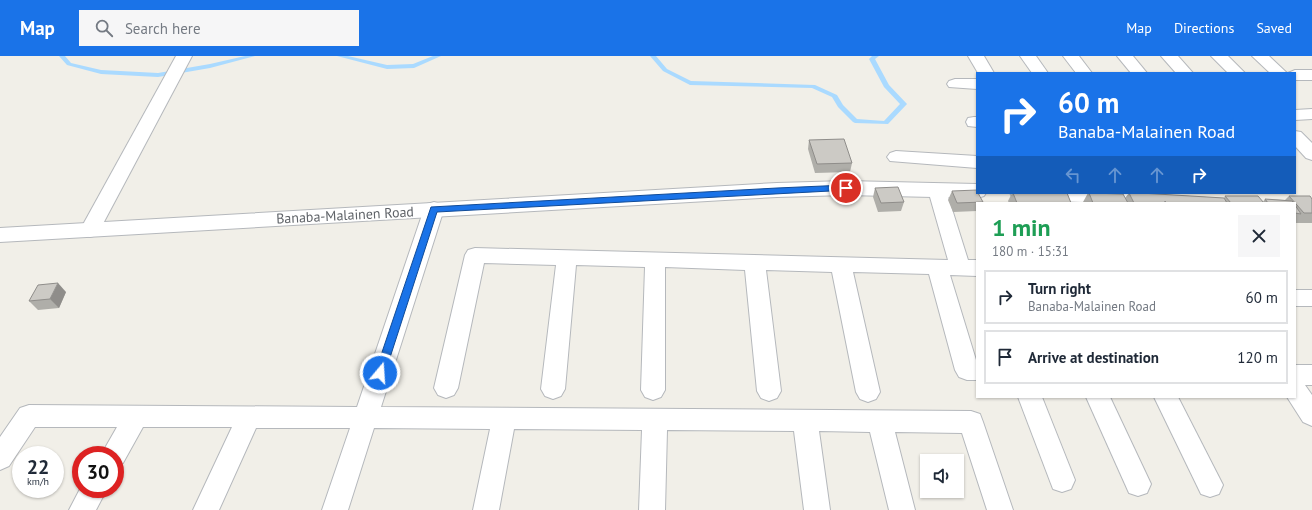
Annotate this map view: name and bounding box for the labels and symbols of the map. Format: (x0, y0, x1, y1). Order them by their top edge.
pin (829, 171, 863, 205)
street label: Banaba-Malainen Road (276, 202, 414, 228)
position arrow (359, 352, 401, 394)
speed limit sign: 30 (72, 446, 124, 498)

